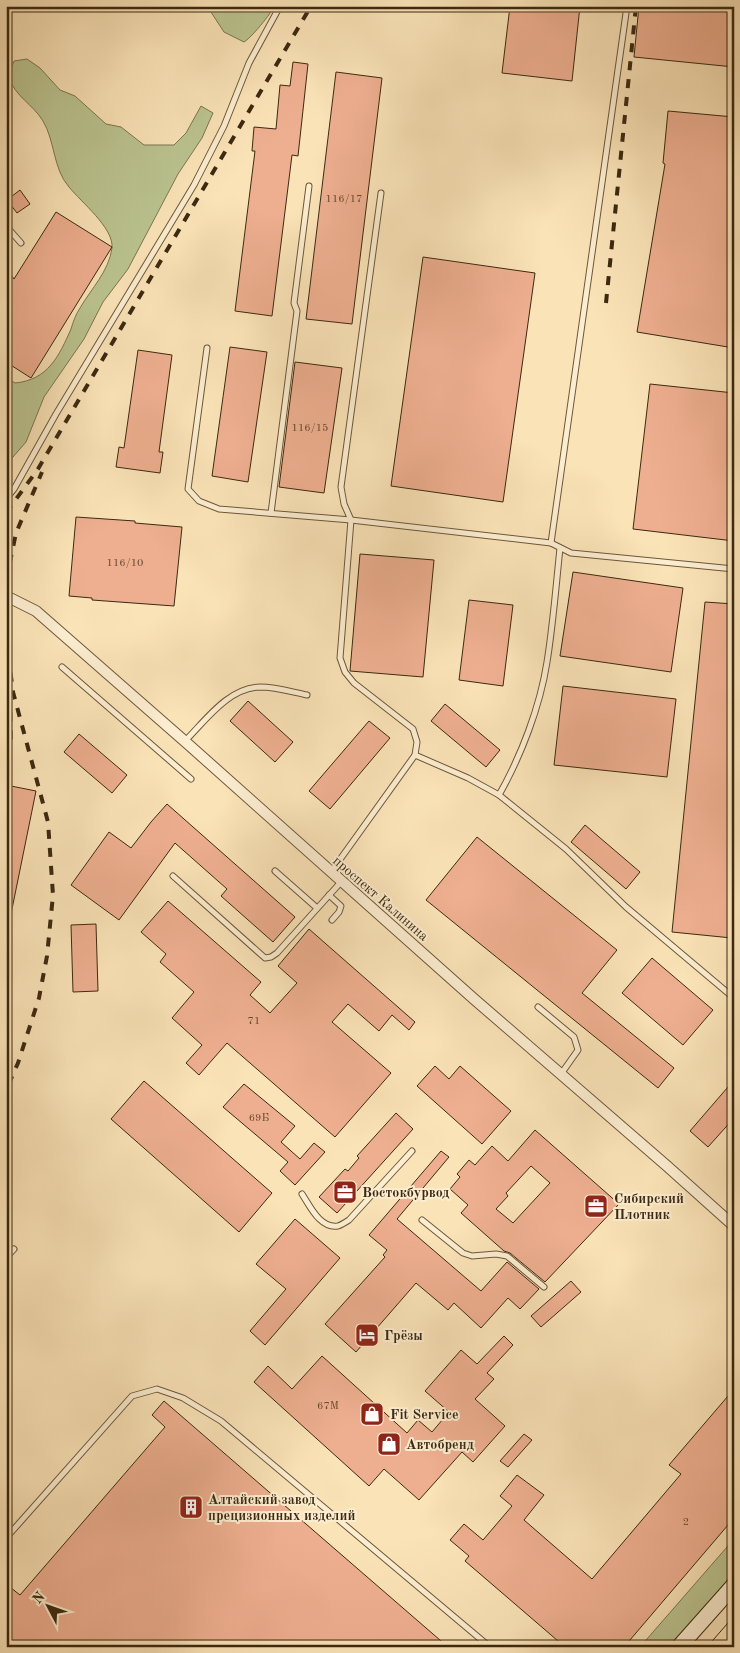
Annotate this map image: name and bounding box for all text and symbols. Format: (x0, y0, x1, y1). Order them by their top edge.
house number: 116/17 (326, 194, 362, 205)
house number: 116/15 (292, 423, 328, 434)
house number: 116/10 (107, 558, 143, 569)
street label: проспект Калинина (330, 854, 431, 944)
house number: 71 (248, 1016, 260, 1027)
house number: 69Б (249, 1113, 269, 1124)
office icon: Востокбурвод (332, 1179, 358, 1205)
place label: Востокбурвод (362, 1186, 450, 1200)
place label: Сибирский Плотник (614, 1192, 684, 1222)
office icon: Сибирский Плотник (583, 1193, 609, 1219)
hotel icon: Грёзы (354, 1322, 380, 1348)
place label: Грёзы (384, 1329, 423, 1343)
house number: 67М (317, 1401, 339, 1412)
shop icon: Fit Service (359, 1401, 385, 1427)
place label: Fit Service (390, 1408, 459, 1422)
shop icon: Автобренд (376, 1431, 402, 1457)
place label: Автобренд (406, 1438, 474, 1452)
place label: Алтайский завод прецизионных изделий (208, 1493, 355, 1523)
building icon: Алтайский завод прецизионных изделий (178, 1494, 204, 1520)
house number: 2 (683, 1517, 689, 1528)
north arrow (22, 1580, 72, 1630)
text: N (30, 1589, 48, 1607)

